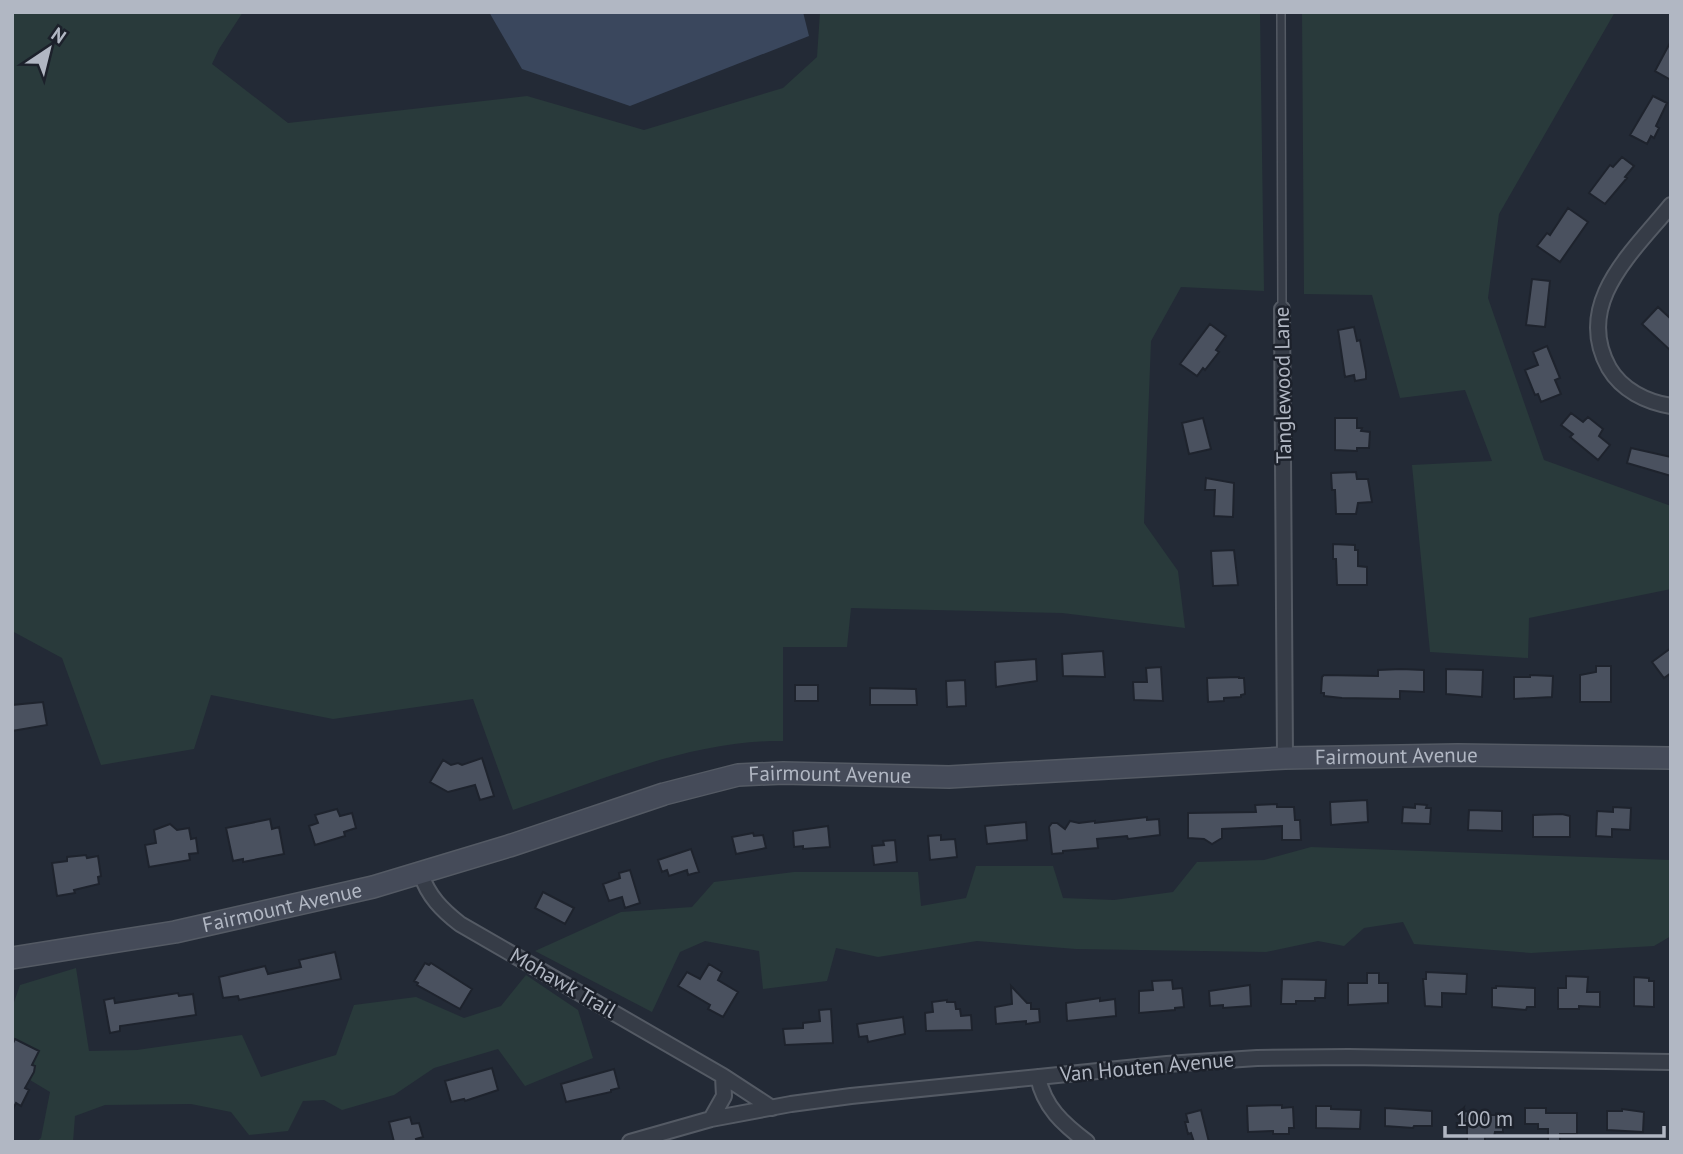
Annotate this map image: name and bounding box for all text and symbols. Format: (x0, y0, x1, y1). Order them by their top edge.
north arrow (14, 14, 84, 84)
text: N (47, 22, 71, 48)
street label: Tanglewood Lane (1268, 306, 1297, 464)
street label: Fairmount Avenue (1315, 741, 1478, 770)
street label: Fairmount Avenue (748, 759, 912, 789)
street label: Fairmount Avenue (200, 876, 365, 938)
street label: Mohawk Trail (505, 941, 621, 1024)
street label: Van Houten Avenue (1058, 1045, 1235, 1088)
scale bar (1445, 1094, 1664, 1138)
text: 100 m (1456, 1105, 1513, 1132)

